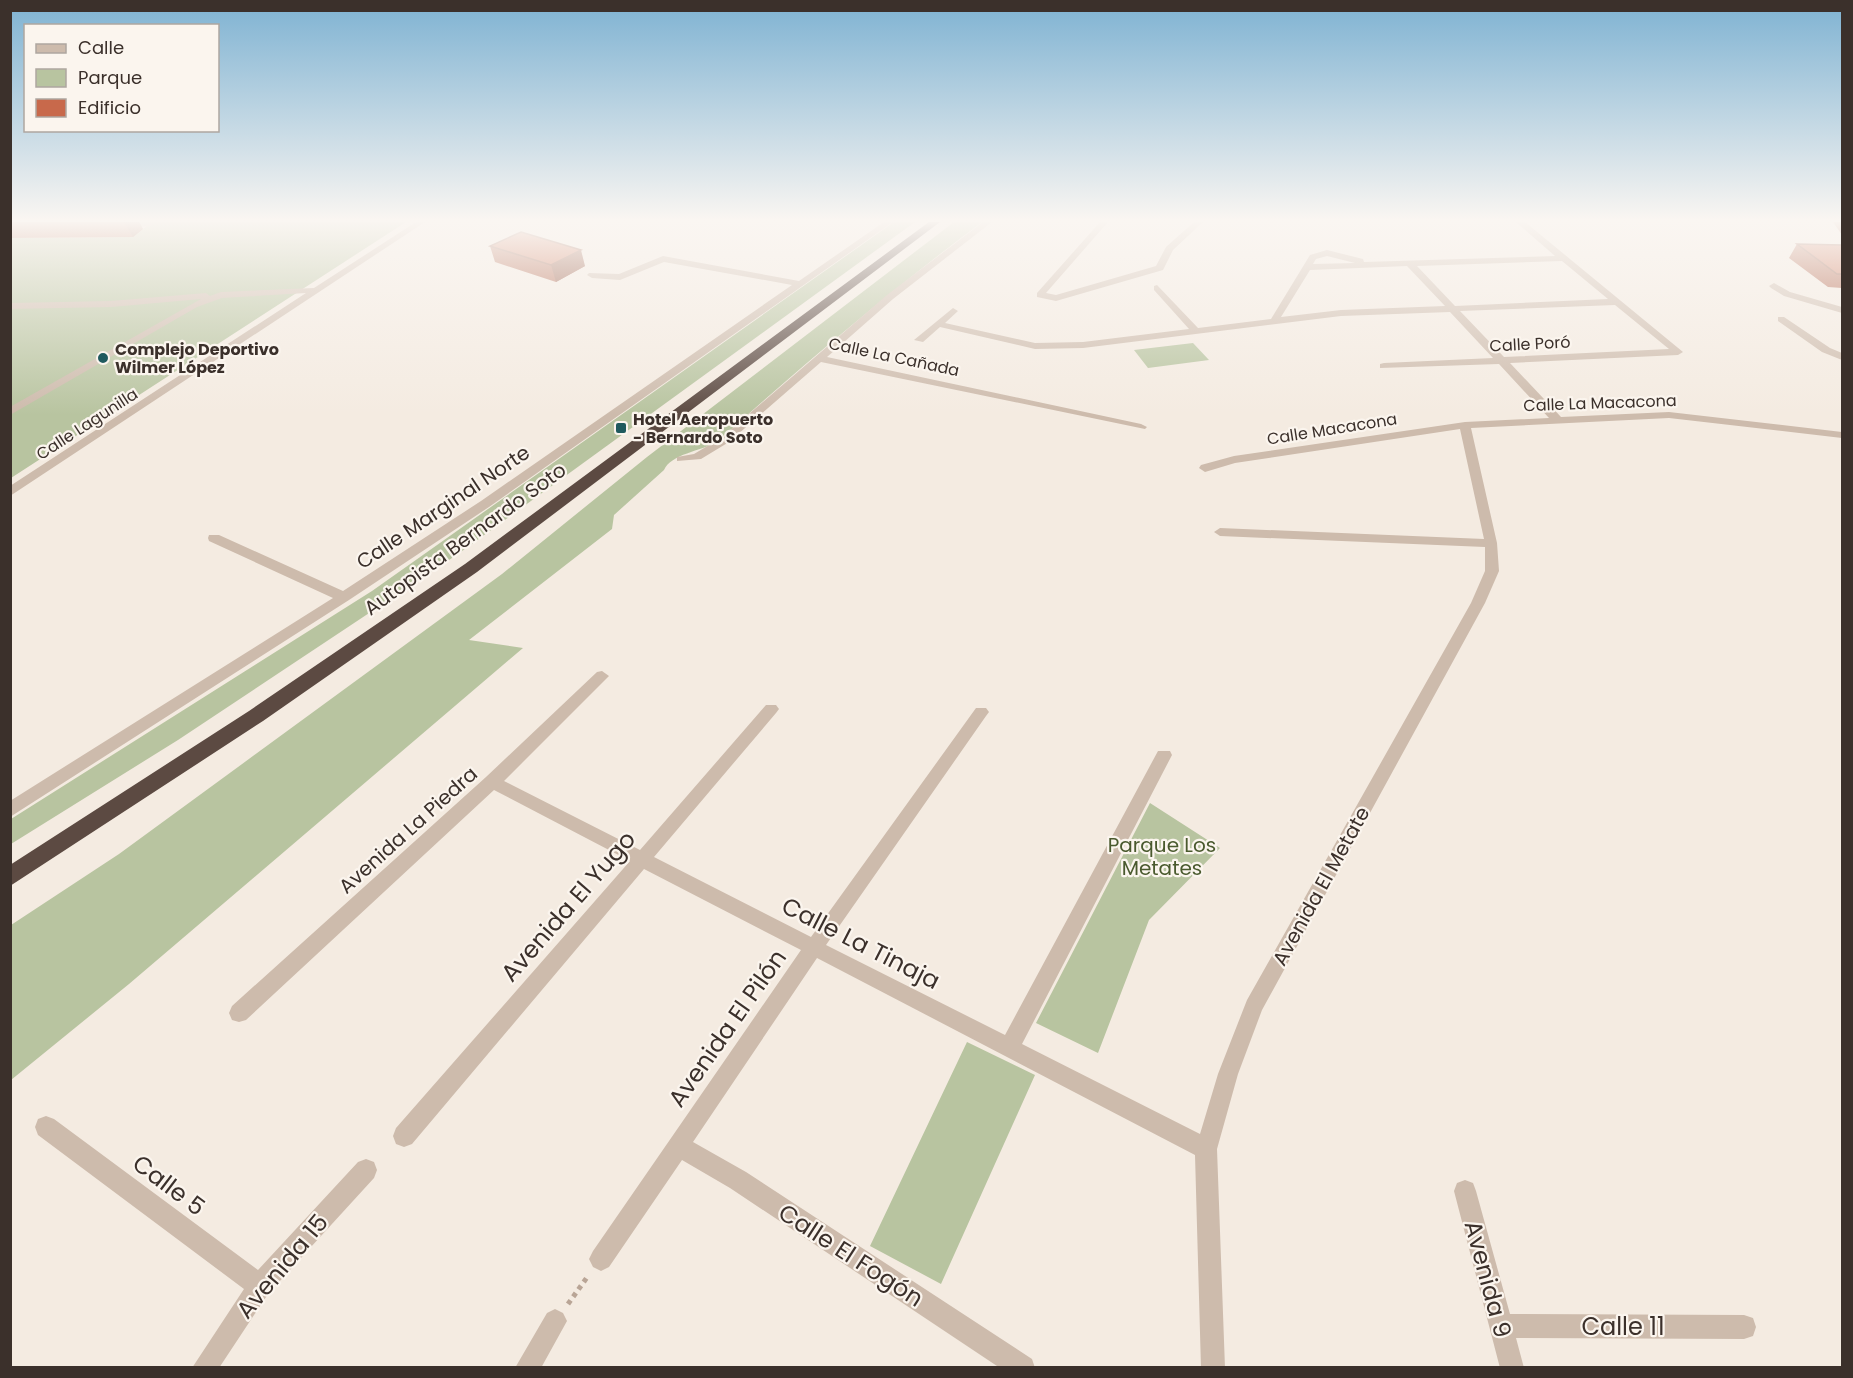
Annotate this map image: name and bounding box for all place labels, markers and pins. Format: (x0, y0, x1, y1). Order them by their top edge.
place label: Complejo Deportivo Wilmer López (115, 338, 279, 379)
marker: Complejo Deportivo Wilmer López (96, 351, 110, 365)
place label: Hotel Aeropuerto - Bernardo Soto (633, 408, 773, 449)
marker: Hotel Aeropuerto - Bernardo Soto (614, 421, 628, 435)

